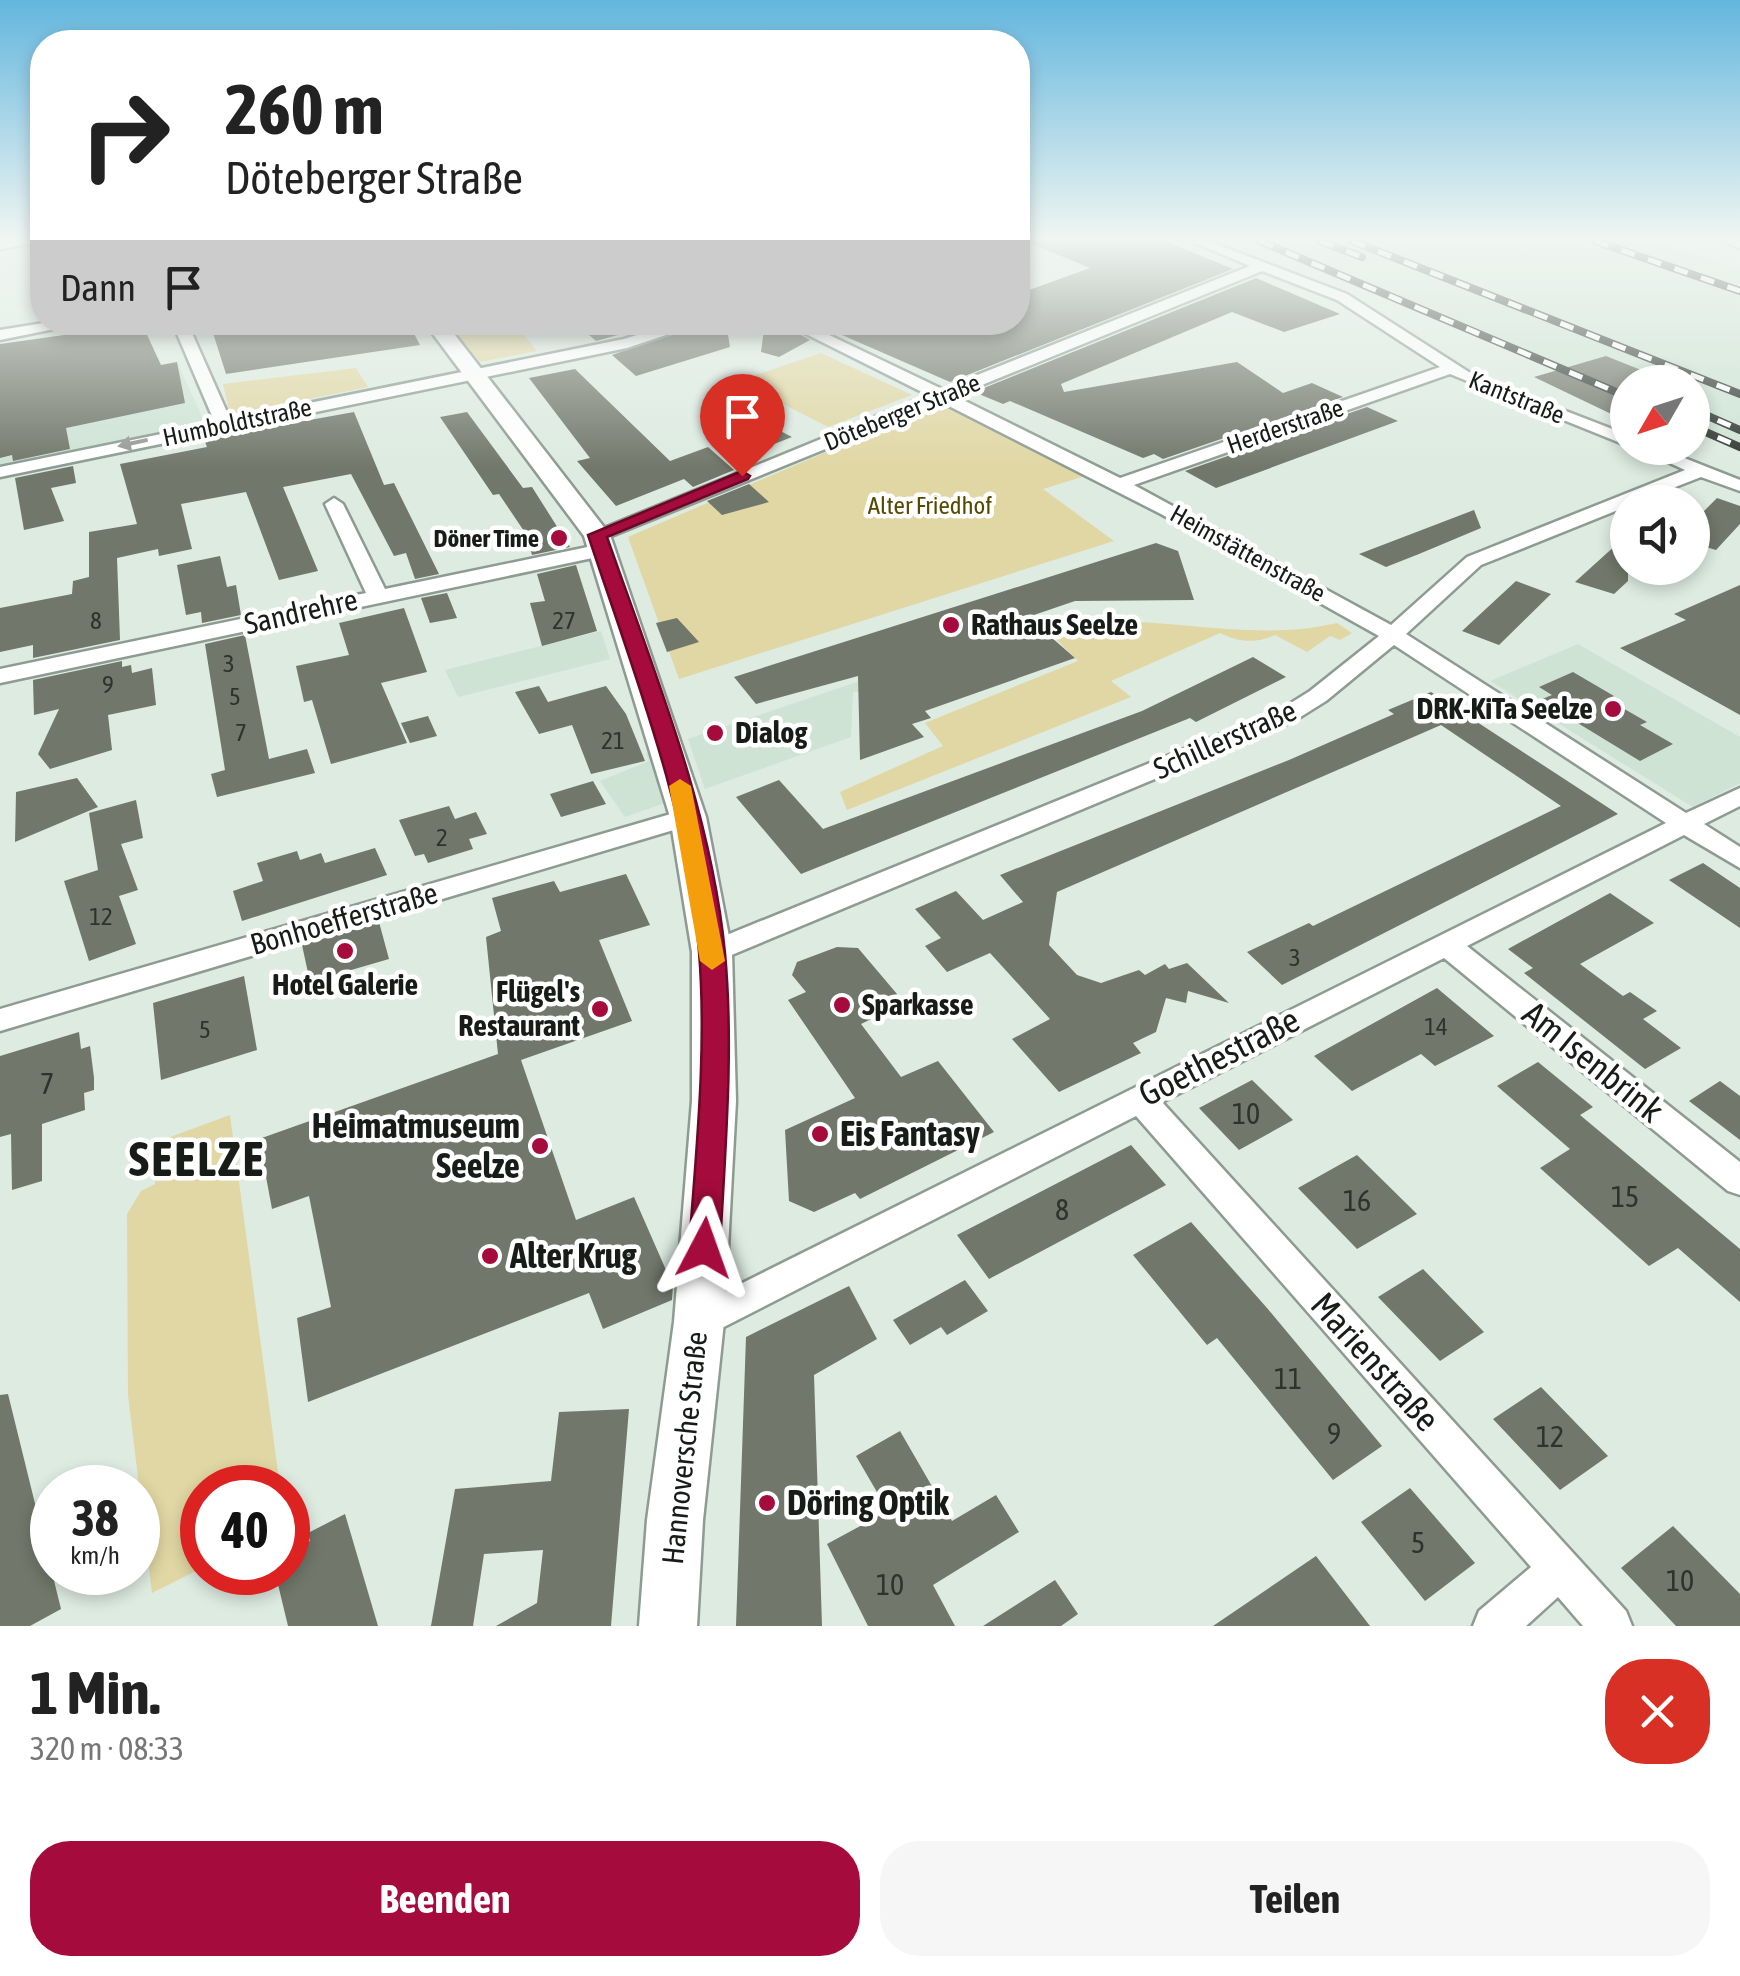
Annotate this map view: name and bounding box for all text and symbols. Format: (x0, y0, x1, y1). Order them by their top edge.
text: 260 m (225, 69, 384, 149)
icon: right (60, 70, 190, 200)
text: Döteberger Straße (225, 152, 523, 204)
icon: arrive (156, 260, 211, 315)
text: Dann (60, 266, 136, 309)
street label: Kantstraße (1465, 365, 1569, 429)
north arrow (1610, 365, 1710, 465)
map controls (1610, 365, 1710, 585)
street label: Döteberger Straße (820, 368, 984, 456)
pin (700, 374, 785, 477)
icon: arrive (715, 389, 770, 444)
street label: Humboldtstraße (160, 393, 314, 451)
street label: Herderstraße (1223, 393, 1347, 459)
one-way arrow (118, 436, 149, 451)
button: sound (1610, 485, 1710, 585)
park label: Alter Friedhof (868, 491, 992, 519)
street label: Heimstättenstraße (1166, 499, 1330, 607)
place label: Döner Time (433, 524, 539, 552)
marker: Döner Time (548, 527, 570, 549)
street label: Sandrehre (241, 582, 361, 641)
house number: 8 (90, 606, 102, 634)
house number: 27 (552, 606, 576, 634)
place label: Rathaus Seelze (971, 607, 1138, 641)
marker: Rathaus Seelze (940, 614, 962, 636)
house number: 3 (223, 649, 235, 677)
house number: 9 (102, 670, 114, 698)
house number: 5 (229, 682, 241, 710)
place label: DRK-KiTa Seelze (1417, 691, 1593, 725)
street label: Schillerstraße (1148, 693, 1301, 786)
marker: DRK-KiTa Seelze (1602, 698, 1624, 720)
place label: Dialog (735, 715, 807, 749)
house number: 7 (235, 718, 247, 746)
marker: Dialog (704, 722, 726, 744)
house number: 21 (601, 726, 625, 754)
house number: 2 (436, 823, 448, 851)
street label: Bonhoefferstraße (246, 875, 441, 961)
house number: 12 (89, 902, 113, 930)
marker: Hotel Galerie (334, 940, 356, 962)
house number: 3 (1289, 943, 1301, 971)
place label: Hotel Galerie (272, 967, 418, 1001)
place label: Flügel's Restaurant (458, 974, 580, 1042)
place label: Sparkasse (862, 987, 974, 1021)
street label: Am Isenbrink (1516, 993, 1672, 1130)
marker: Sparkasse (831, 994, 853, 1016)
marker: Flügel's Restaurant (589, 998, 611, 1020)
street label: Goethestraße (1132, 999, 1305, 1114)
house number: 14 (1424, 1012, 1448, 1040)
house number: 5 (199, 1015, 211, 1043)
house number: 7 (40, 1066, 54, 1100)
house number: 10 (1232, 1096, 1260, 1130)
place label: Heimatmuseum Seelze (312, 1105, 520, 1185)
place label: Eis Fantasy (840, 1113, 980, 1153)
marker: Eis Fantasy (809, 1123, 831, 1145)
district label: SEELZE (129, 1131, 265, 1186)
marker: Heimatmuseum Seelze (529, 1135, 551, 1157)
house number: 15 (1611, 1179, 1639, 1213)
house number: 16 (1343, 1183, 1371, 1217)
house number: 8 (1055, 1192, 1069, 1226)
position arrow (652, 1196, 756, 1300)
place label: Alter Krug (509, 1235, 638, 1275)
marker: Alter Krug (479, 1245, 501, 1267)
street label: Marienstraße (1303, 1284, 1448, 1438)
street label: Hannoversche Straße (655, 1330, 713, 1566)
house number: 11 (1274, 1361, 1302, 1395)
house number: 9 (1327, 1416, 1341, 1450)
house number: 12 (1536, 1419, 1564, 1453)
speed limit sign: 40 (180, 1465, 310, 1595)
place label: Döring Optik (787, 1482, 949, 1522)
text: 38 (71, 1489, 118, 1547)
marker: Döring Optik (756, 1492, 778, 1514)
house number: 5 (1411, 1525, 1425, 1559)
text: km/h (70, 1541, 120, 1569)
house number: 10 (1666, 1563, 1694, 1597)
house number: 10 (876, 1567, 904, 1601)
text: 1 Min. (30, 1658, 160, 1727)
button: close (1605, 1659, 1710, 1764)
text: 320 m · 08:33 (30, 1730, 184, 1767)
button: Beenden (30, 1841, 860, 1956)
button: Teilen (880, 1841, 1710, 1956)

